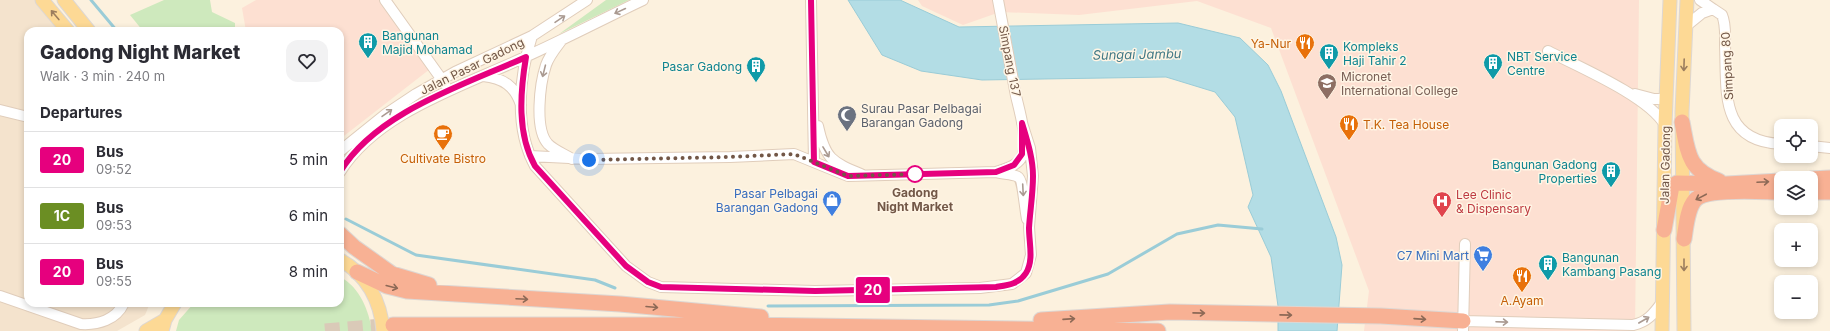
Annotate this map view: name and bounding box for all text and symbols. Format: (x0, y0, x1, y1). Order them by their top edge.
one-way arrow (614, 8, 626, 15)
one-way arrow (50, 10, 59, 21)
one-way arrow (554, 15, 565, 23)
street label: Simpang 137 (996, 24, 1024, 98)
place label: Bangunan Majid Mohamad (382, 28, 473, 57)
building icon: Bangunan Majid Mohamad (357, 31, 379, 59)
restaurant icon: Ya-Nur (1294, 32, 1316, 60)
street label: Simpang 80 (1718, 32, 1736, 100)
street label: Jalan Pasar Gadong (418, 34, 526, 98)
place label: Ya-Nur (1251, 36, 1291, 51)
place label: Kompleks Haji Tahir 2 (1343, 39, 1407, 68)
button: heart (286, 40, 328, 82)
text: Gadong Night Market (40, 41, 240, 64)
building icon: Kompleks Haji Tahir 2 (1318, 42, 1340, 70)
water label: Sungai Jambu (1092, 45, 1182, 63)
place label: NBT Service Centre (1507, 49, 1577, 78)
building icon: NBT Service Centre (1482, 52, 1504, 80)
building icon: Pasar Gadong (745, 55, 767, 83)
one-way arrow (1681, 58, 1688, 71)
place label: Pasar Gadong (662, 59, 742, 74)
one-way arrow (540, 65, 547, 78)
text: Walk · 3 min · 240 m (40, 68, 165, 84)
place label: Micronet International College (1341, 69, 1458, 98)
school or university icon: Micronet International College (1316, 72, 1338, 100)
place label: Surau Pasar Pelbagai Barangan Gadong (861, 101, 982, 130)
text: Departures (40, 103, 122, 122)
mosque icon: Surau Pasar Pelbagai Barangan Gadong (836, 104, 858, 132)
one-way arrow (382, 109, 393, 117)
restaurant icon: T.K. Tea House (1338, 113, 1360, 141)
place label: T.K. Tea House (1363, 117, 1449, 132)
map controls (1774, 119, 1818, 319)
button: locate (1774, 119, 1818, 163)
cafe icon: Cultivate Bistro (432, 123, 454, 151)
street label: Jalan Gadong (1657, 126, 1673, 204)
text: Bus (96, 142, 124, 161)
one-way arrow (822, 146, 830, 157)
text: 5 min (289, 150, 328, 169)
your location (579, 150, 599, 170)
text: 20 (53, 151, 71, 168)
place label: Cultivate Bistro (400, 151, 486, 166)
place label: Bangunan Gadong Properties (1492, 157, 1597, 186)
building icon: Bangunan Gadong Properties (1600, 160, 1622, 188)
text: 09:52 (96, 161, 132, 177)
marker: Gadong Night Market (906, 165, 924, 183)
button: layers (1774, 171, 1818, 215)
one-way arrow (1756, 178, 1769, 185)
one-way arrow (1019, 183, 1026, 196)
place label: Gadong Night Market (877, 185, 954, 214)
place label: Pasar Pelbagai Barangan Gadong (716, 186, 818, 215)
place label: Lee Clinic & Dispensary (1456, 187, 1531, 216)
shop icon: Pasar Pelbagai Barangan Gadong (821, 189, 843, 217)
hospital icon: Lee Clinic & Dispensary (1431, 190, 1453, 218)
one-way arrow (1695, 194, 1707, 201)
text: Bus (96, 198, 124, 217)
text: 6 min (289, 206, 328, 225)
text: 1C (54, 207, 70, 224)
text: 09:53 (96, 217, 132, 233)
button: + (1774, 223, 1818, 267)
supermarket icon: C7 Mini Mart (1472, 244, 1494, 272)
place label: C7 Mini Mart (1397, 248, 1469, 263)
place label: Bangunan Kambang Pasang (1562, 250, 1661, 279)
building icon: Bangunan Kambang Pasang (1537, 253, 1559, 281)
text: Bus (96, 254, 124, 273)
one-way arrow (1680, 258, 1688, 271)
text: 8 min (289, 262, 328, 281)
text: 20 (53, 263, 71, 280)
restaurant icon: A.Ayam (1511, 265, 1533, 293)
text: 09:55 (96, 273, 132, 289)
button: − (1774, 275, 1818, 319)
line badge: 20 (855, 277, 891, 303)
text: 20 (864, 281, 882, 298)
one-way arrow (386, 284, 399, 292)
place label: A.Ayam (1500, 293, 1544, 308)
one-way arrow (515, 295, 528, 302)
one-way arrow (645, 303, 658, 311)
one-way arrow (1192, 309, 1205, 317)
one-way arrow (1279, 311, 1292, 319)
one-way arrow (1062, 315, 1075, 322)
one-way arrow (1413, 316, 1426, 323)
one-way arrow (1638, 316, 1650, 324)
one-way arrow (1495, 319, 1508, 326)

